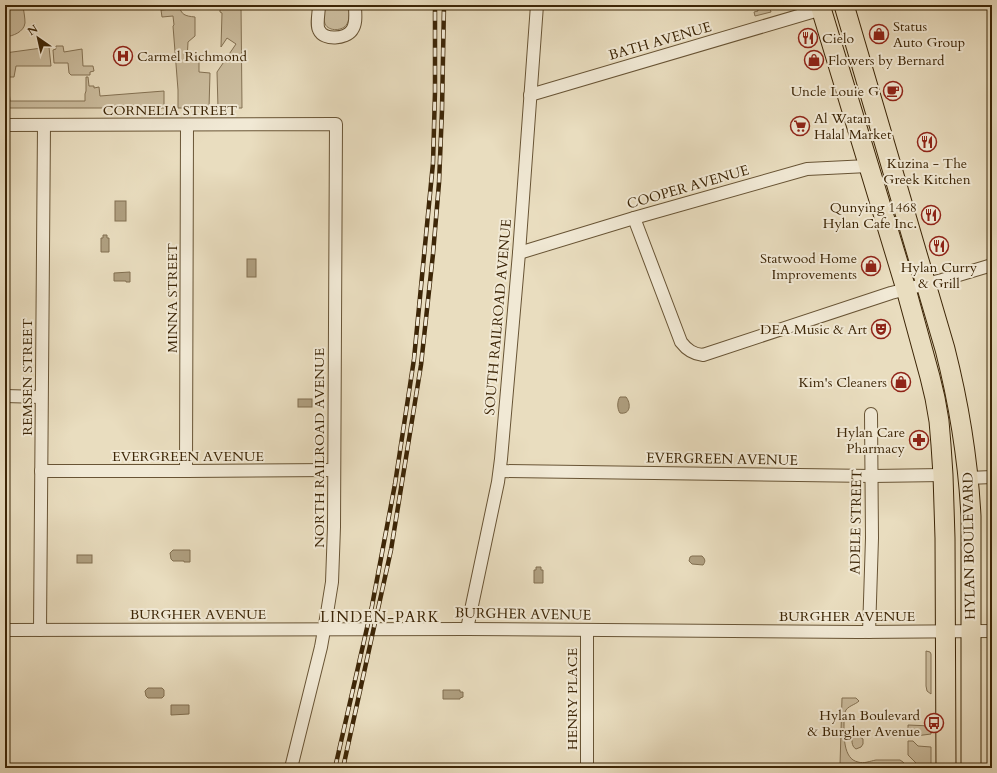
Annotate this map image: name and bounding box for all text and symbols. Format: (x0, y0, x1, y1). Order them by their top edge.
street label: BATH AVENUE (606, 17, 714, 65)
place label: Status Auto Group (893, 17, 965, 52)
north arrow (18, 18, 58, 58)
text: N (25, 21, 41, 39)
shop icon: Status Auto Group (868, 23, 890, 45)
restaurant icon: Cielo (797, 27, 819, 49)
place label: Cielo (822, 29, 855, 48)
hospital icon: Carmel Richmond (112, 45, 134, 67)
place label: Carmel Richmond (137, 47, 247, 66)
shop icon: Flowers by Bernard (803, 49, 825, 71)
place label: Flowers by Bernard (828, 51, 945, 70)
cafe icon: Uncle Louie G (882, 80, 904, 102)
place label: Uncle Louie G (791, 82, 879, 101)
street label: CORNELIA STREET (103, 101, 237, 120)
place label: Al Watan Halal Market (814, 109, 892, 144)
supermarket icon: Al Watan Halal Market (789, 115, 811, 137)
restaurant icon: Kuzina - The Greek Kitchen (916, 131, 938, 153)
place label: Kuzina - The Greek Kitchen (883, 154, 971, 189)
street label: COOPER AVENUE (625, 160, 752, 214)
place label: Qunying 1468 Hylan Cafe Inc. (823, 198, 917, 233)
restaurant icon: Qunying 1468 Hylan Cafe Inc. (920, 204, 942, 226)
street label: SOUTH RAILROAD AVENUE (480, 218, 516, 416)
restaurant icon: Hylan Curry & Grill (928, 235, 950, 257)
street label: MINNA STREET (163, 243, 182, 353)
place label: Statwood Home Improvements (760, 249, 857, 284)
shop icon: Statwood Home Improvements (860, 255, 882, 277)
place label: Hylan Curry & Grill (901, 258, 978, 293)
street label: REMSEN STREET (18, 318, 37, 436)
theatre icon: DEA Music & Art (870, 318, 892, 340)
place label: DEA Music & Art (760, 320, 868, 339)
street label: NORTH RAILROAD AVENUE (310, 348, 329, 548)
shop icon: Kim's Cleaners (890, 371, 912, 393)
place label: Kim's Cleaners (798, 373, 887, 392)
place label: Hylan Care Pharmacy (836, 423, 906, 458)
pharmacy icon: Hylan Care Pharmacy (908, 429, 930, 451)
street label: EVERGREEN AVENUE (112, 447, 264, 466)
street label: EVERGREEN AVENUE (646, 448, 798, 470)
street label: ADELE STREET (846, 469, 866, 575)
street label: HYLAN BOULEVARD (958, 472, 980, 620)
street label: BURGHER AVENUE (455, 603, 592, 625)
street label: BURGHER AVENUE (130, 605, 267, 624)
district label: LINDEN-PARK (320, 607, 440, 627)
street label: BURGHER AVENUE (779, 607, 916, 626)
street label: HENRY PLACE (563, 648, 582, 750)
place label: Hylan Boulevard & Burgher Avenue (807, 706, 921, 741)
bus stop icon: Hylan Boulevard & Burgher Avenue (923, 712, 945, 734)

